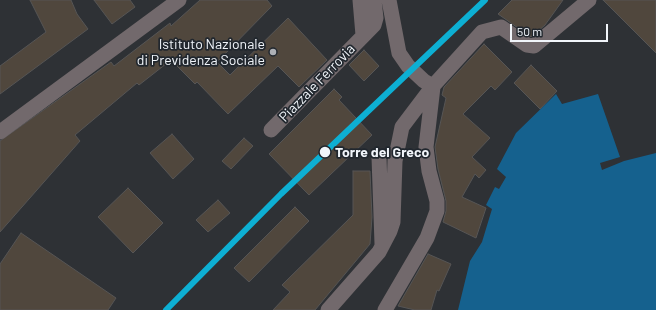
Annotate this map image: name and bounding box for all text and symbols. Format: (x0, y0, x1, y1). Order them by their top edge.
scale bar (512, 16, 610, 42)
text: 50 m (517, 24, 542, 38)
place label: Istituto Nazionale di Previdenza Sociale (137, 36, 265, 68)
street label: Piazzale Ferrovia (276, 41, 358, 125)
marker: Istituto Nazionale di Previdenza Sociale (268, 47, 278, 57)
place label: Torre del Greco (335, 144, 429, 160)
marker: Torre del Greco (318, 145, 332, 159)

